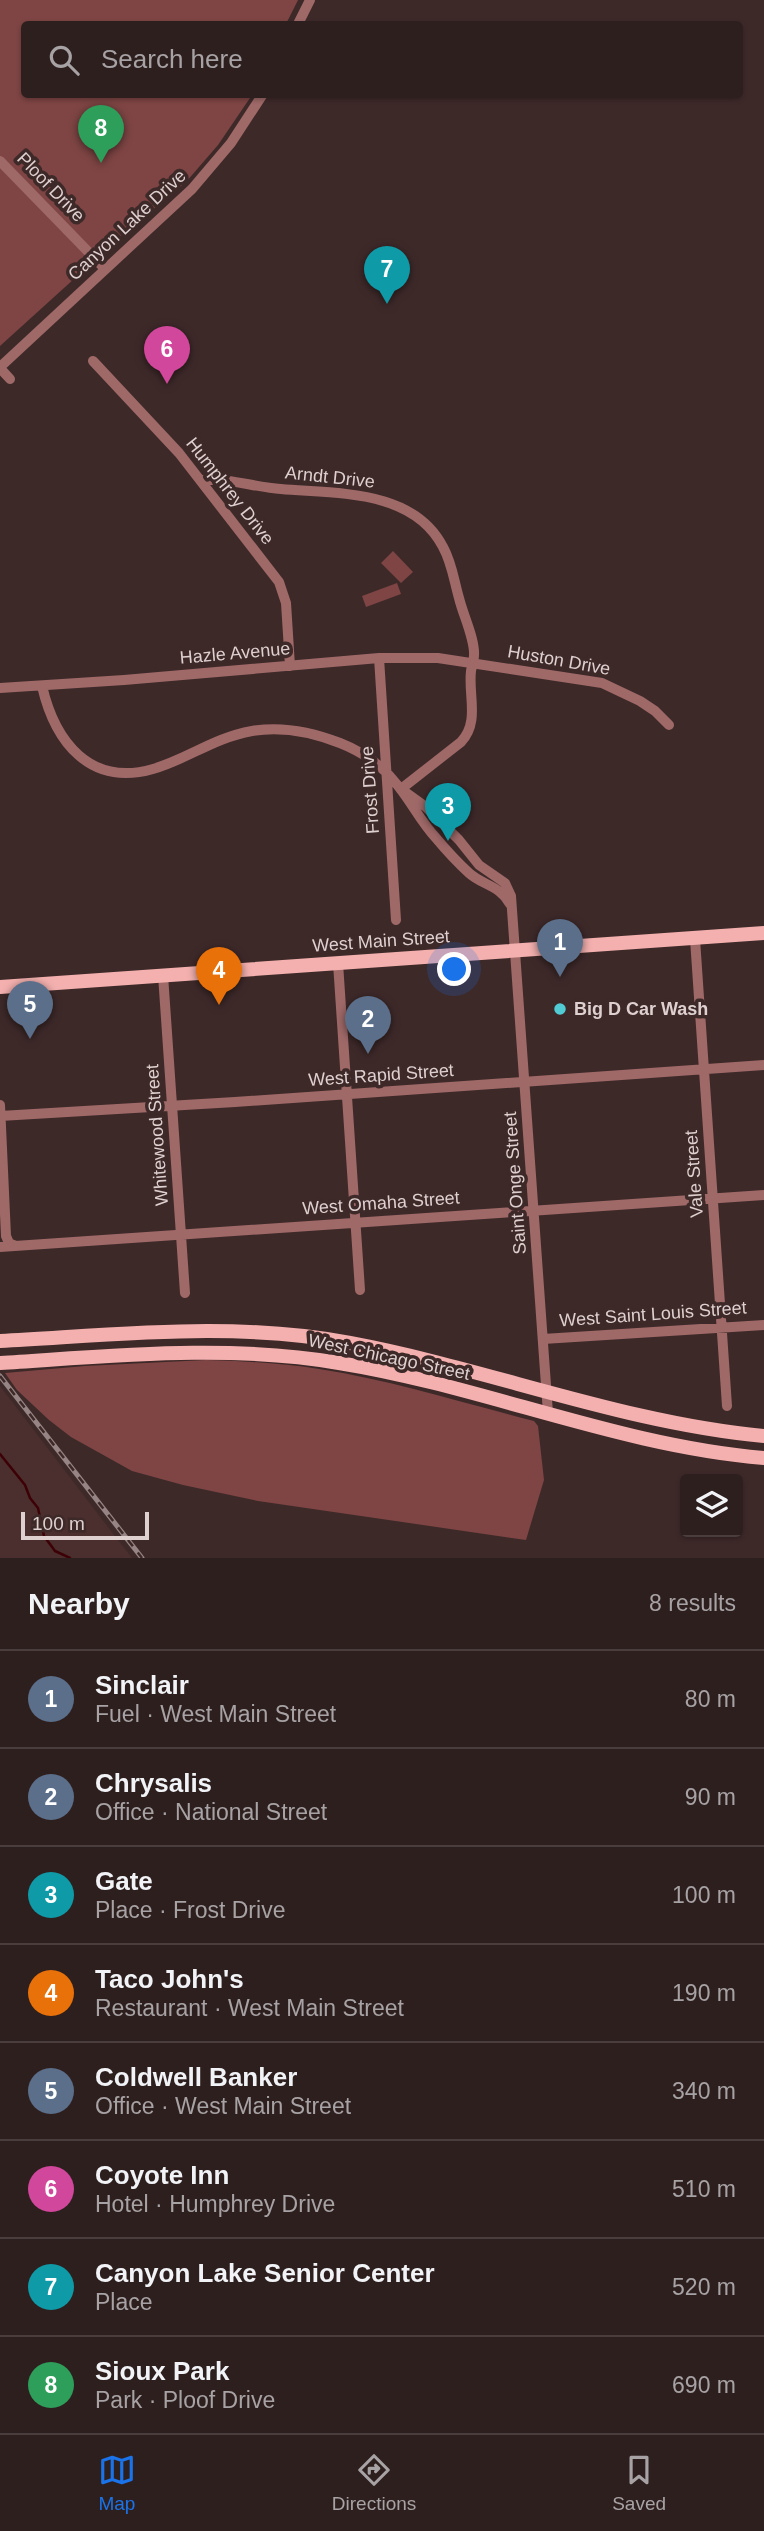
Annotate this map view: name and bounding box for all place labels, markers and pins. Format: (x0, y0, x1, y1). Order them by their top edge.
pin: 8 (78, 105, 124, 163)
pin: 7 (364, 246, 410, 304)
pin: 6 (144, 326, 190, 384)
pin: 3 (425, 783, 471, 841)
pin: 1 (537, 919, 583, 977)
pin: 4 (196, 947, 242, 1005)
pin: 5 (7, 981, 53, 1039)
pin: 2 (345, 996, 391, 1054)
place label: Big D Car Wash (574, 999, 708, 1019)
marker: Big D Car Wash (552, 1001, 568, 1017)

